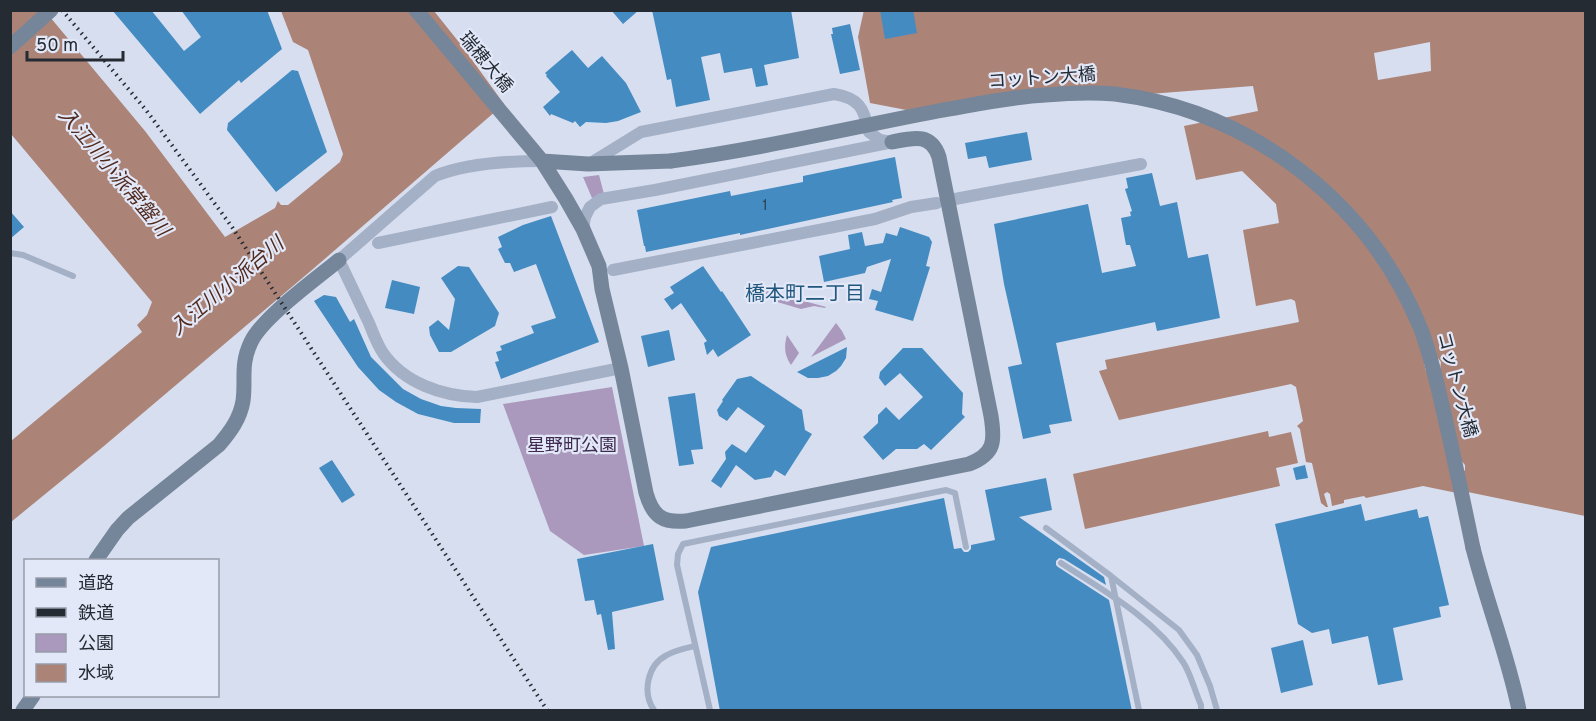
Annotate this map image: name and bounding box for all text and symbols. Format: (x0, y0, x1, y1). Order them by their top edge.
scale bar (27, 24, 123, 62)
street label: 瑞穂大橋 (453, 28, 517, 98)
text: 50 m (36, 35, 78, 58)
street label: コットン大橋 (987, 64, 1097, 94)
water label: 入江川小派常盤川 (52, 103, 176, 244)
house number: 1 (762, 197, 768, 216)
water label: 入江川小派台川 (166, 231, 292, 342)
district label: 橋本町二丁目 (745, 282, 865, 308)
street label: コットン大橋 (1431, 330, 1481, 440)
park label: 星野町公園 (527, 435, 617, 458)
legend (24, 559, 219, 697)
text: 道路 (78, 573, 114, 596)
text: 鉄道 (78, 603, 114, 626)
text: 公園 (78, 633, 114, 656)
text: 水域 (78, 663, 114, 686)

